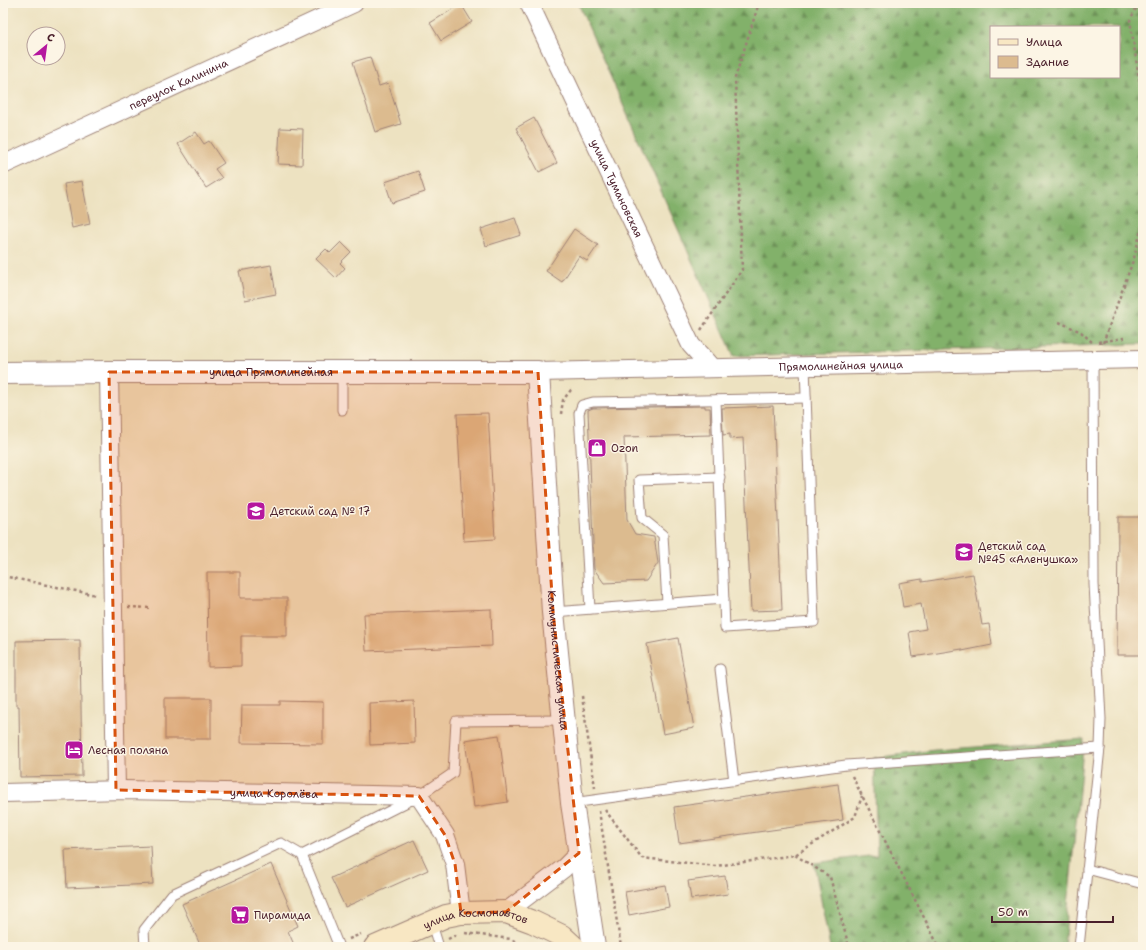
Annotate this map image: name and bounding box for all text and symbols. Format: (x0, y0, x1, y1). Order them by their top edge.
north arrow (26, 26, 66, 66)
legend (990, 26, 1120, 78)
text: С (44, 29, 57, 46)
text: Улица (1026, 34, 1063, 50)
text: Здание (1026, 54, 1070, 70)
street label: переулок Калинина (127, 55, 230, 114)
street label: улица Тумановская (587, 137, 646, 240)
street label: Прямолинейная улица (779, 357, 903, 375)
street label: улица Прямолинейная (209, 365, 333, 380)
shop icon: Ozon (586, 437, 608, 459)
place label: Ozon (611, 441, 639, 456)
school or university icon: Детский сад № 17 (245, 500, 267, 522)
place label: Детский сад № 17 (270, 504, 371, 519)
place label: Детский сад №45 «Аленушка» (978, 539, 1078, 567)
school or university icon: Детский сад №45 «Аленушка» (953, 541, 975, 563)
street label: Коммунистическая улица (544, 590, 572, 731)
hotel icon: Лесная поляна (63, 739, 85, 761)
place label: Лесная поляна (88, 743, 168, 758)
street label: улица Королёва (230, 785, 318, 802)
scale bar (992, 898, 1113, 924)
supermarket icon: Пирамида (229, 904, 251, 926)
text: 50 m (998, 904, 1028, 920)
street label: улица Космонавтов (421, 905, 530, 933)
place label: Пирамида (254, 908, 311, 923)

